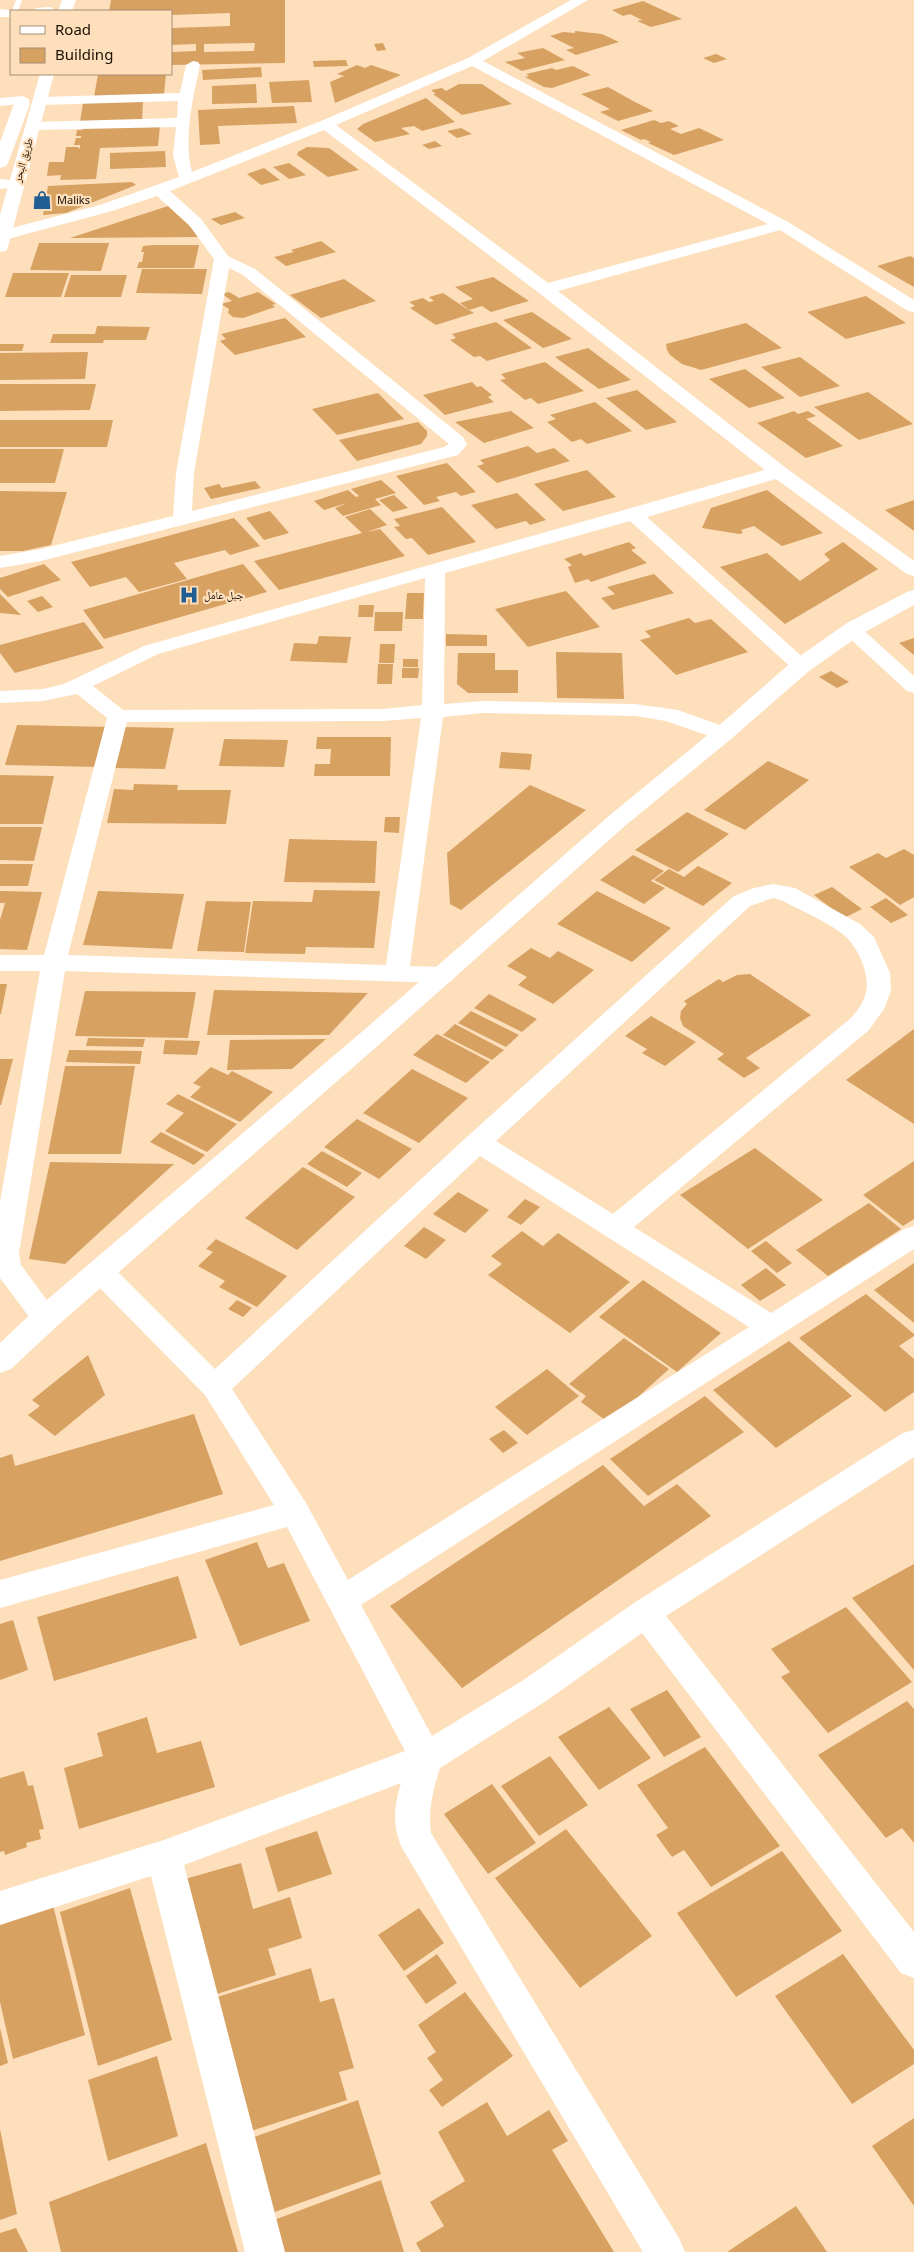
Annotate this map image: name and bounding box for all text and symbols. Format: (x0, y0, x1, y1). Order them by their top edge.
legend (10, 10, 172, 75)
text: Road (55, 19, 91, 39)
text: Building (55, 44, 113, 64)
street label: طريق البحر (9, 136, 36, 185)
shop icon: Maliks (31, 189, 53, 211)
place label: Maliks (57, 192, 90, 207)
hospital icon: جبل عامل (178, 584, 200, 606)
place label: جبل عامل (204, 587, 243, 602)

